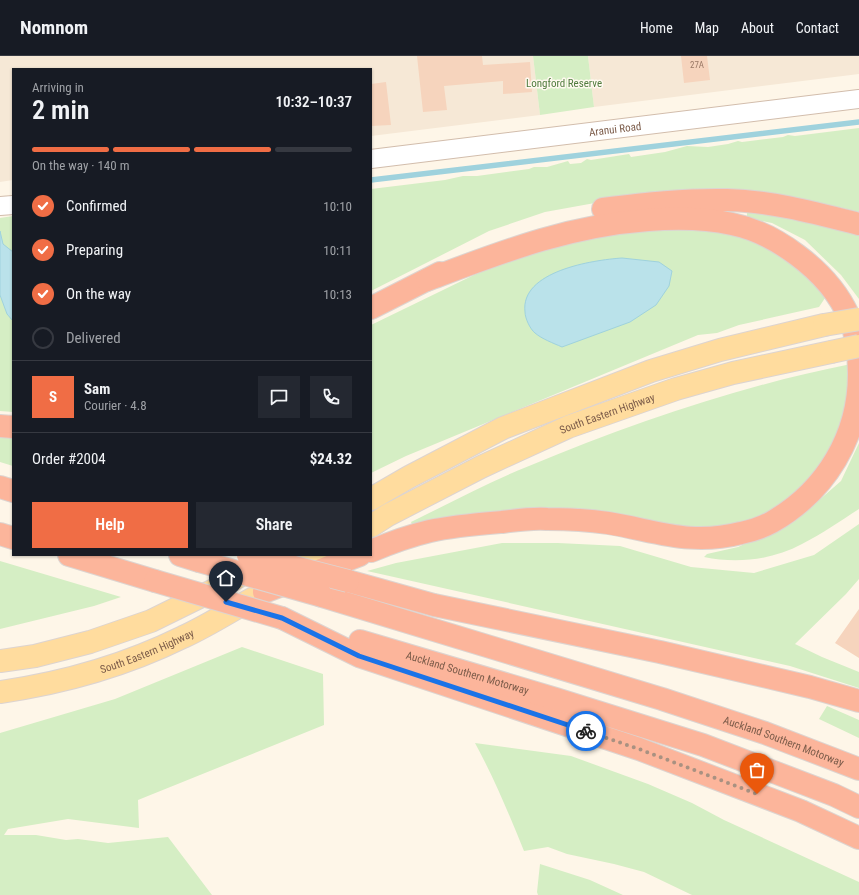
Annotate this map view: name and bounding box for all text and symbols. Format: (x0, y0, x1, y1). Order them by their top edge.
text: Nomnom (20, 16, 88, 39)
text: Home (640, 20, 673, 36)
text: Map (695, 20, 719, 36)
text: About (741, 20, 774, 36)
text: Contact (796, 20, 839, 36)
house number: 27A (690, 60, 704, 70)
park label: Longford Reserve (526, 77, 602, 90)
text: Arriving in (32, 80, 84, 95)
text: 10:32–10:37 (275, 93, 352, 111)
text: 2 min (32, 95, 90, 125)
street label: Aranui Road (588, 120, 642, 139)
text: On the way · 140 m (32, 158, 129, 173)
icon: check (32, 195, 54, 217)
text: Confirmed (66, 197, 127, 215)
text: 10:10 (323, 199, 352, 214)
icon: check (32, 239, 54, 261)
text: Preparing (66, 241, 123, 259)
text: 10:11 (323, 243, 352, 258)
icon: check (32, 283, 54, 305)
text: On the way (66, 285, 131, 303)
text: 10:13 (323, 287, 352, 302)
text: Delivered (66, 329, 121, 347)
button: chat (258, 376, 300, 418)
button: phone (310, 376, 352, 418)
text: Sam (84, 380, 110, 398)
text: S (49, 388, 57, 406)
street label: South Eastern Highway (558, 391, 657, 437)
text: Courier · 4.8 (84, 398, 147, 413)
text: Order #2004 (32, 450, 106, 468)
text: $24.32 (310, 450, 352, 468)
button: Help (32, 502, 188, 548)
button: Share (196, 502, 352, 548)
pin (209, 561, 243, 602)
icon: home (215, 567, 237, 589)
street label: South Eastern Highway (99, 627, 197, 676)
street label: Auckland Southern Motorway (404, 649, 531, 698)
courier (566, 711, 606, 751)
street label: Auckland Southern Motorway (722, 714, 846, 770)
icon: bike (575, 720, 597, 742)
pin (740, 753, 774, 794)
icon: bag (746, 759, 768, 781)

